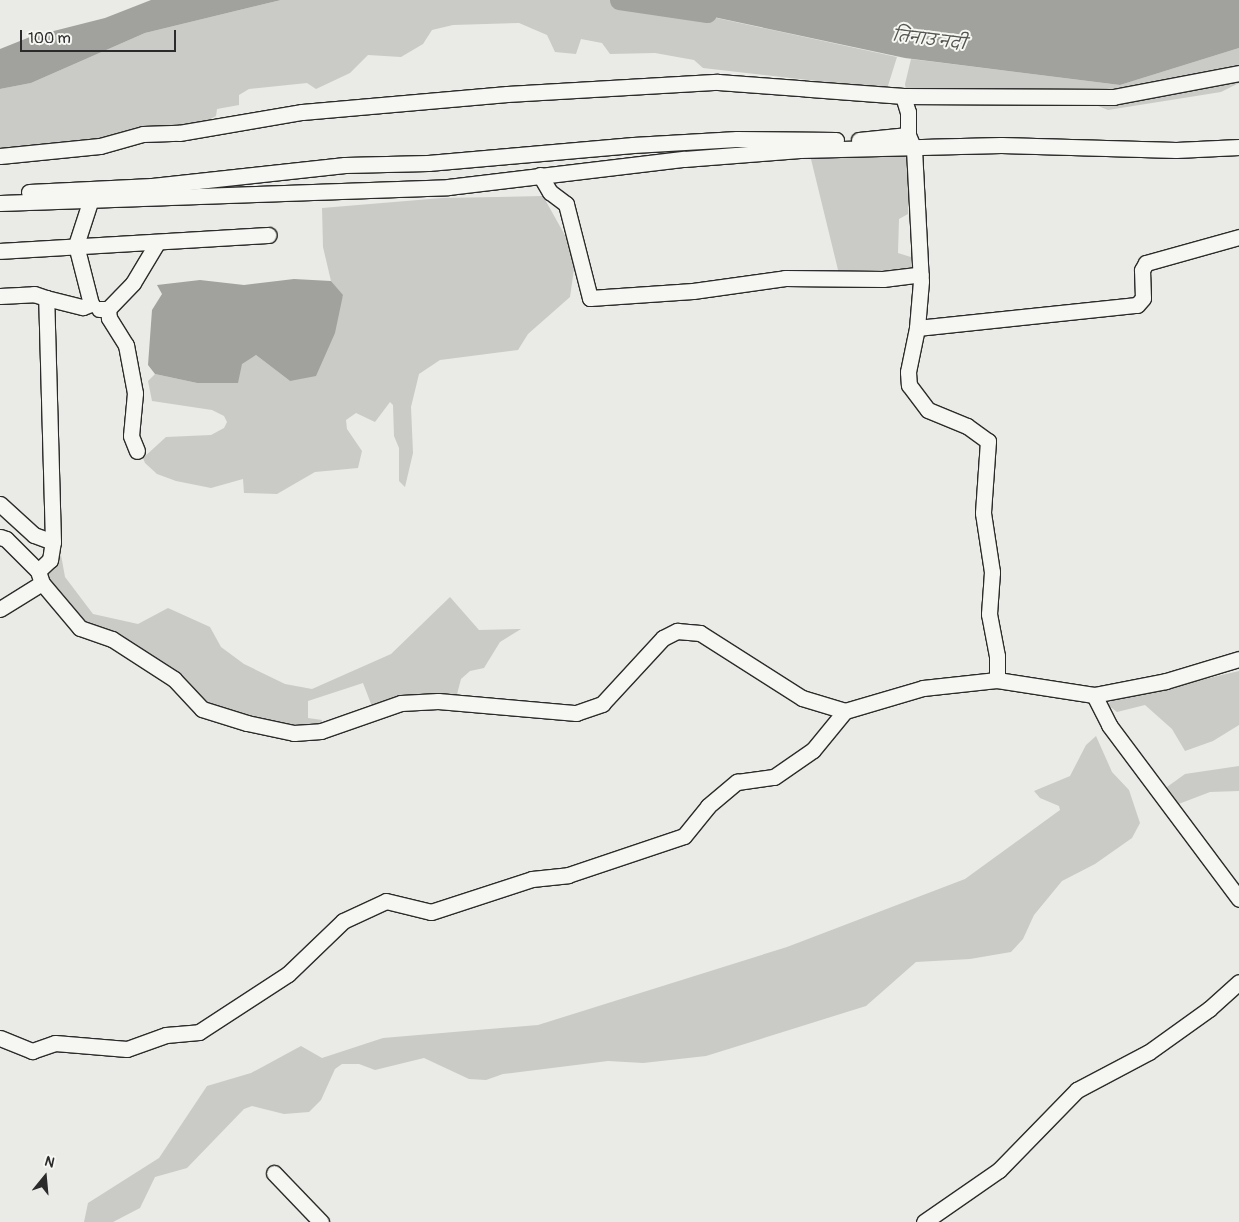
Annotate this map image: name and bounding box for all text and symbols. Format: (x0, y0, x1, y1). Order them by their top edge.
scale bar (22, 20, 179, 52)
water label: तिनाउ नदी (891, 26, 967, 54)
text: 100 m (28, 29, 71, 48)
north arrow (20, 1152, 70, 1202)
text: N (43, 1153, 57, 1172)

